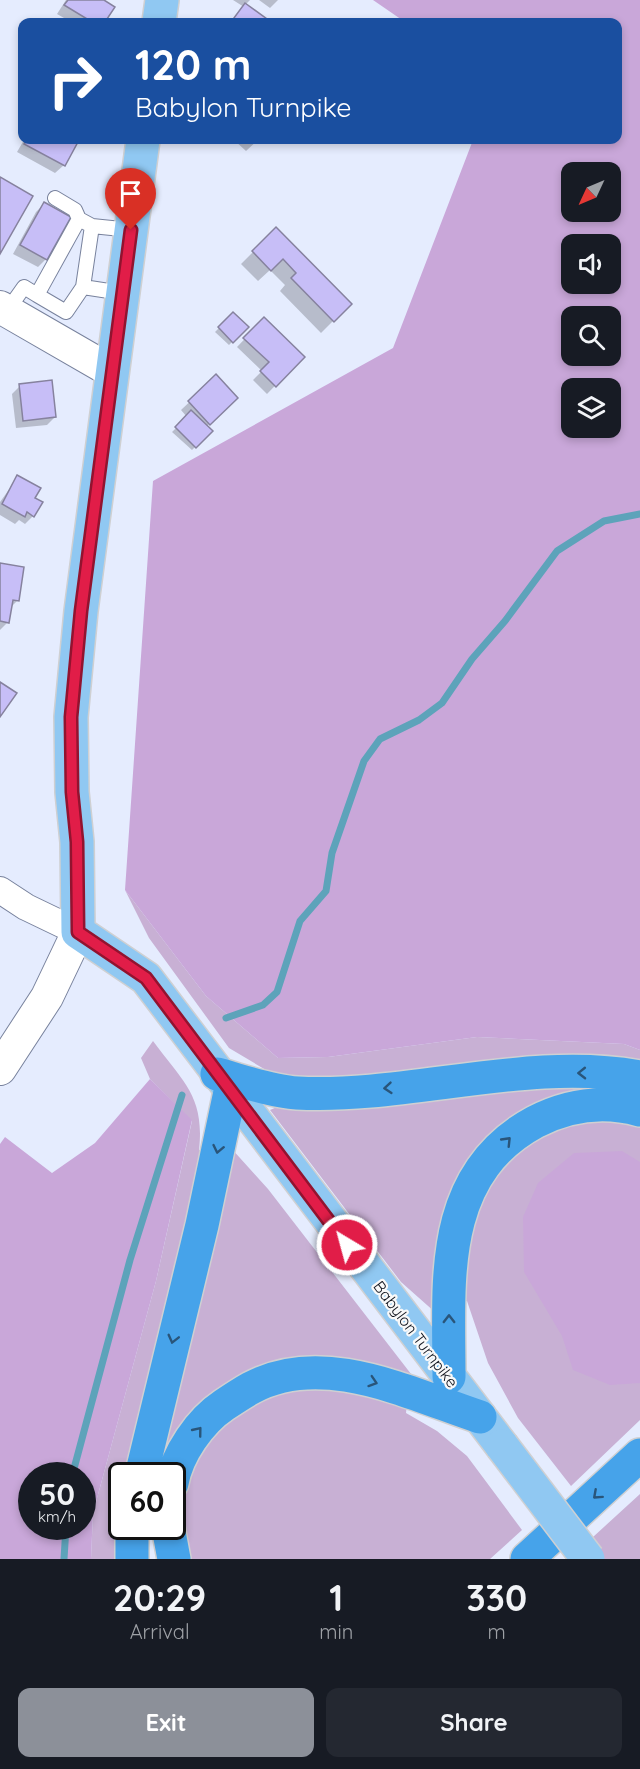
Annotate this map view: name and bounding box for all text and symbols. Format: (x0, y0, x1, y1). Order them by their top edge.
text: 120 m (135, 38, 252, 91)
icon: right (36, 42, 114, 120)
text: Babylon Turnpike (135, 90, 352, 124)
north arrow (561, 162, 621, 222)
map controls (561, 162, 621, 438)
pin (105, 168, 156, 230)
icon: arrive (114, 177, 147, 210)
button: sound (561, 234, 621, 294)
button: search (561, 306, 621, 366)
button: layers (561, 378, 621, 438)
one-way arrow (577, 1067, 586, 1079)
one-way arrow (383, 1081, 392, 1094)
one-way arrow (500, 1137, 511, 1147)
one-way arrow (212, 1144, 225, 1154)
position arrow (315, 1213, 379, 1277)
street label: Babylon Turnpike (369, 1277, 463, 1391)
one-way arrow (443, 1314, 455, 1323)
one-way arrow (168, 1333, 181, 1343)
one-way arrow (367, 1375, 378, 1387)
one-way arrow (190, 1427, 201, 1438)
speed limit sign: 60 (108, 1462, 186, 1540)
text: 50 (39, 1475, 75, 1513)
one-way arrow (593, 1488, 604, 1499)
text: km/h (38, 1507, 76, 1526)
text: 20:29 (113, 1575, 206, 1620)
text: 1 (329, 1575, 343, 1620)
text: 330 (466, 1575, 527, 1620)
text: Arrival (130, 1619, 190, 1644)
text: min (319, 1619, 353, 1644)
text: m (488, 1619, 506, 1644)
button: Exit (18, 1688, 314, 1757)
button: Share (326, 1688, 622, 1757)

